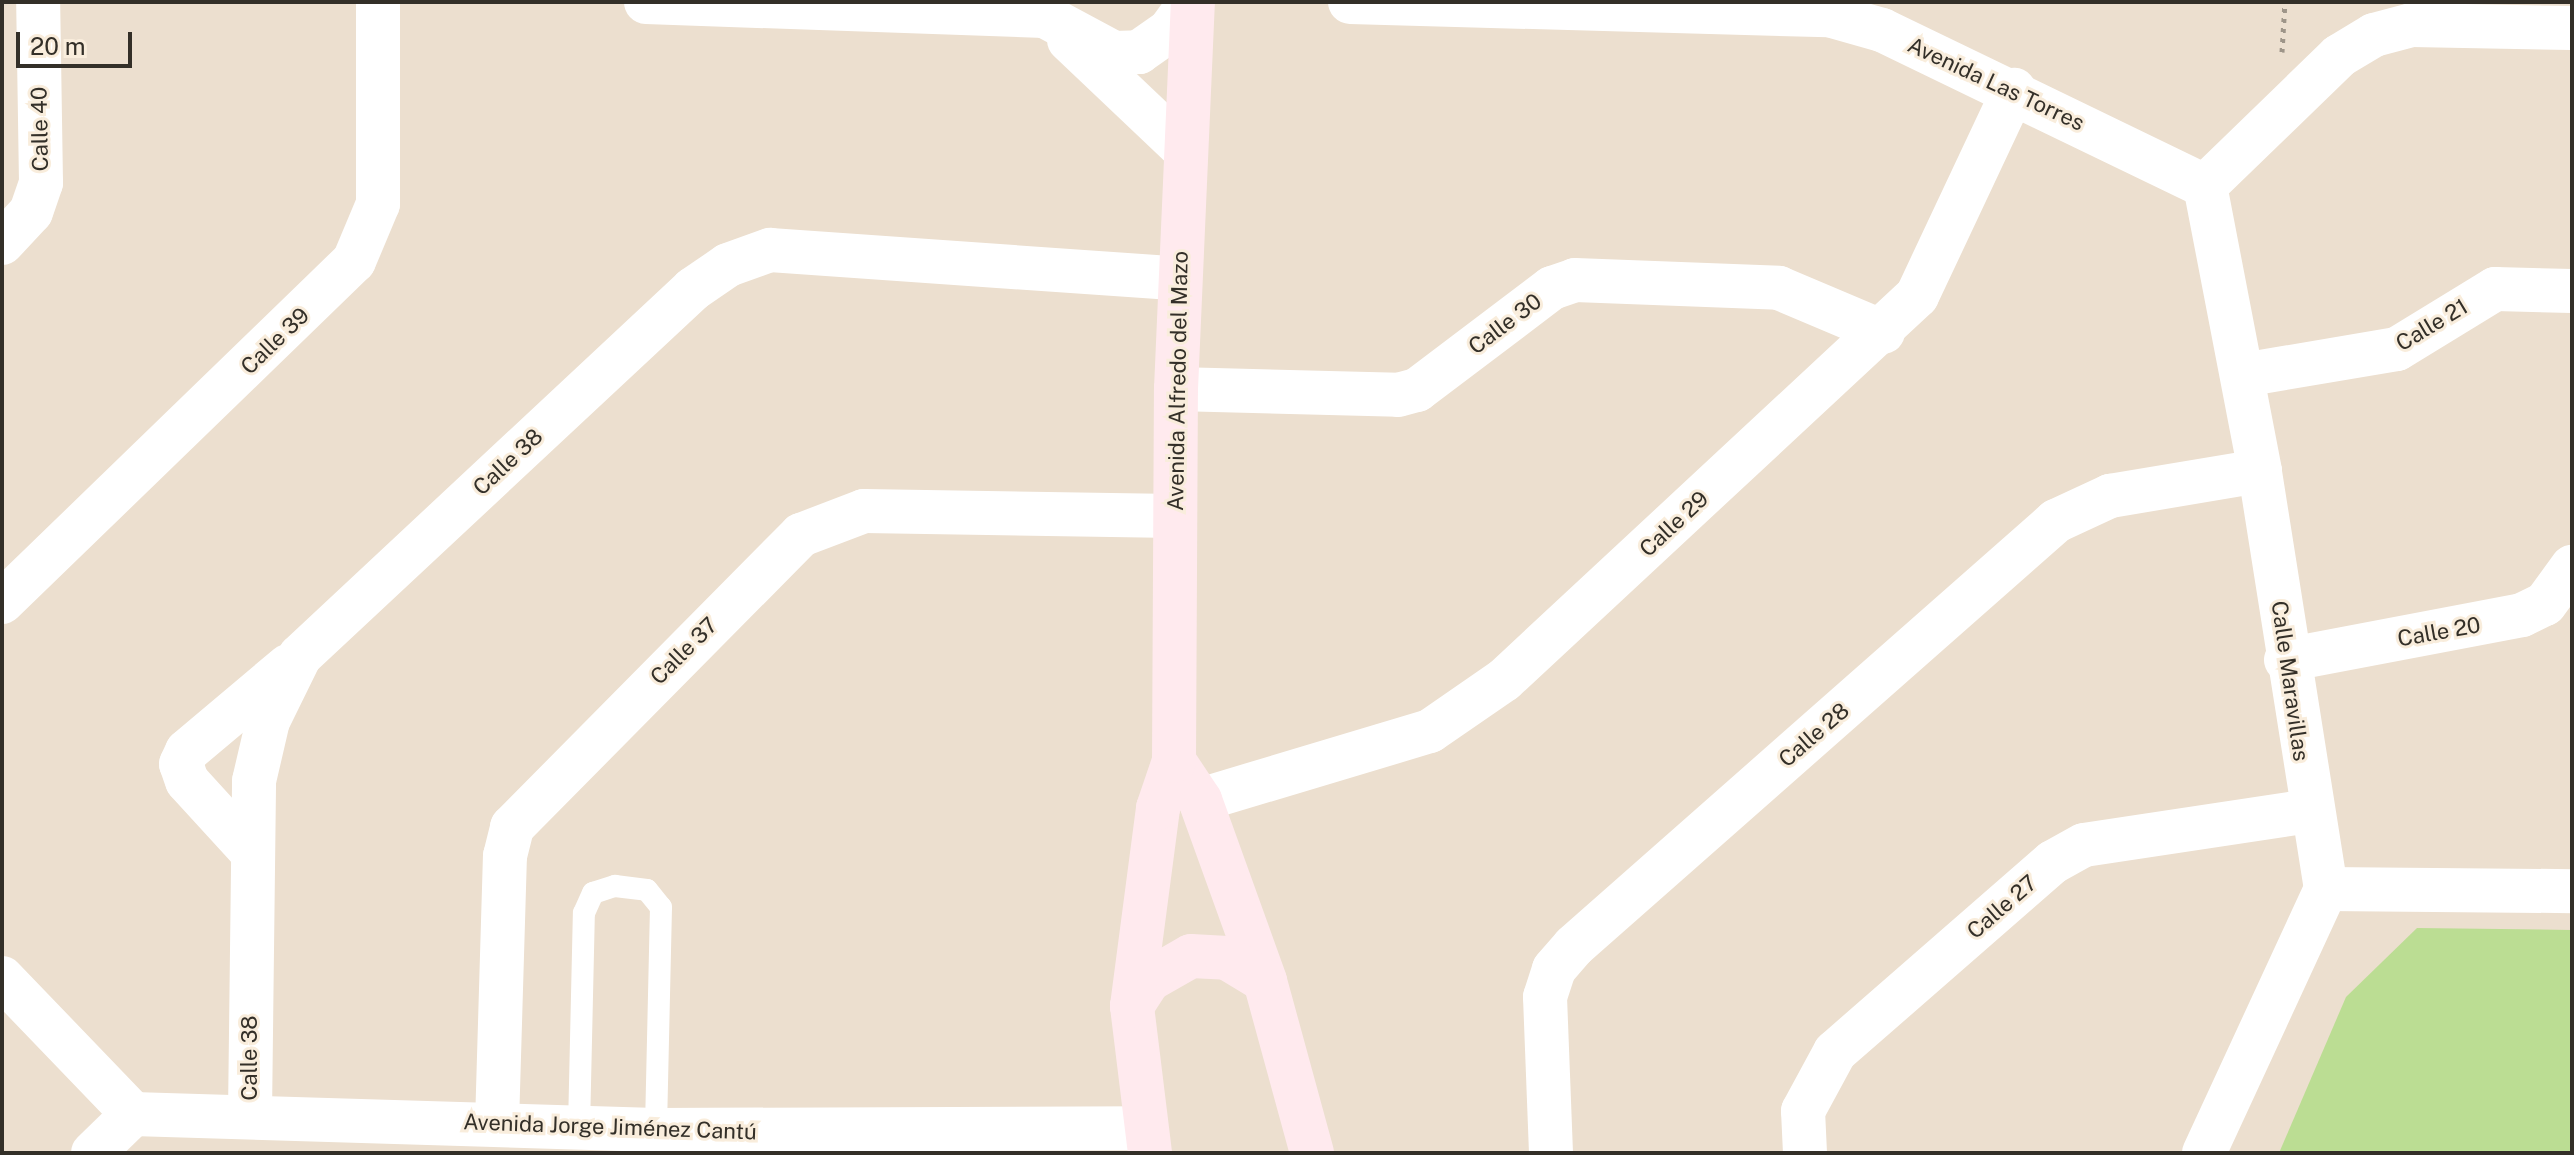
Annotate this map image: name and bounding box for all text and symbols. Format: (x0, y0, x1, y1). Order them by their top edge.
scale bar (20, 16, 136, 66)
text: 20 m (30, 32, 86, 60)
street label: Avenida Las Torres (1904, 32, 2088, 136)
street label: Calle 40 (26, 86, 54, 172)
street label: Avenida Alfredo del Mazo (1163, 250, 1193, 512)
street label: Calle 30 (1463, 288, 1547, 360)
street label: Calle 21 (2391, 293, 2473, 357)
street label: Calle 39 (235, 302, 315, 380)
street label: Calle 38 (468, 423, 548, 501)
street label: Calle 29 (1634, 486, 1714, 562)
street label: Calle Maravillas (2266, 599, 2314, 763)
street label: Calle 37 (645, 612, 723, 690)
street label: Calle 20 (2395, 612, 2483, 652)
street label: Calle 28 (1773, 697, 1855, 773)
street label: Calle 27 (1962, 870, 2042, 944)
street label: Calle 38 (237, 1015, 263, 1101)
street label: Avenida Jorge Jiménez Cantú (463, 1109, 757, 1145)

